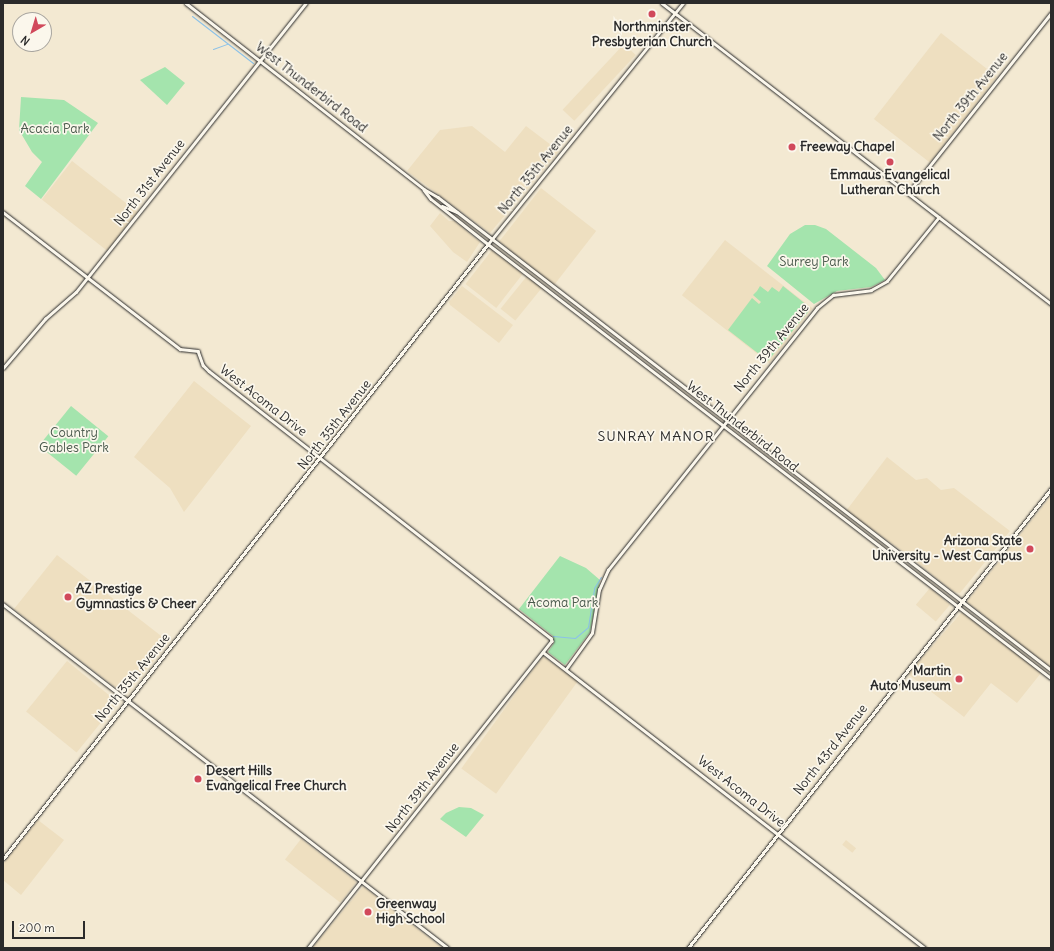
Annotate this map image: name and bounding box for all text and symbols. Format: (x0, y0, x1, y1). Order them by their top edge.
marker: Northminster Presbyterian Church (647, 9, 657, 19)
north arrow (12, 12, 52, 52)
place label: Northminster Presbyterian Church (592, 20, 712, 51)
text: N (18, 33, 33, 49)
street label: West Thunderbird Road (252, 40, 370, 136)
street label: North 39th Avenue (930, 49, 1012, 145)
park label: Acacia Park (20, 121, 90, 137)
street label: North 35th Avenue (495, 122, 577, 218)
street label: North 31st Avenue (111, 137, 189, 229)
place label: Freeway Chapel (800, 139, 895, 155)
marker: Freeway Chapel (787, 142, 797, 152)
marker: Emmaus Evangelical Lutheran Church (885, 157, 895, 167)
place label: Emmaus Evangelical Lutheran Church (830, 168, 950, 199)
park label: Surrey Park (779, 254, 849, 270)
street label: North 39th Avenue (731, 300, 813, 396)
street label: West Acoma Drive (216, 362, 310, 440)
street label: North 35th Avenue (295, 377, 375, 473)
street label: West Thunderbird Road (683, 379, 801, 475)
park label: Country Gables Park (39, 426, 109, 457)
district label: SUNRAY MANOR (597, 428, 715, 444)
place label: Arizona State University - West Campus (872, 534, 1022, 565)
marker: Arizona State University - West Campus (1025, 544, 1035, 554)
place label: AZ Prestige Gymnastics & Cheer (76, 582, 196, 613)
marker: AZ Prestige Gymnastics & Cheer (63, 592, 73, 602)
park label: Acoma Park (528, 595, 598, 611)
street label: North 35th Avenue (92, 630, 174, 726)
place label: Martin Auto Museum (870, 664, 951, 695)
marker: Martin Auto Museum (954, 674, 964, 684)
street label: North 43rd Avenue (791, 702, 871, 798)
street label: North 39th Avenue (383, 740, 463, 836)
street label: West Acoma Drive (694, 753, 788, 831)
place label: Desert Hills Evangelical Free Church (206, 764, 346, 795)
marker: Desert Hills Evangelical Free Church (193, 774, 203, 784)
place label: Greenway High School (376, 897, 445, 928)
marker: Greenway High School (363, 907, 373, 917)
scale bar (14, 913, 87, 939)
text: 200 m (19, 920, 55, 935)

